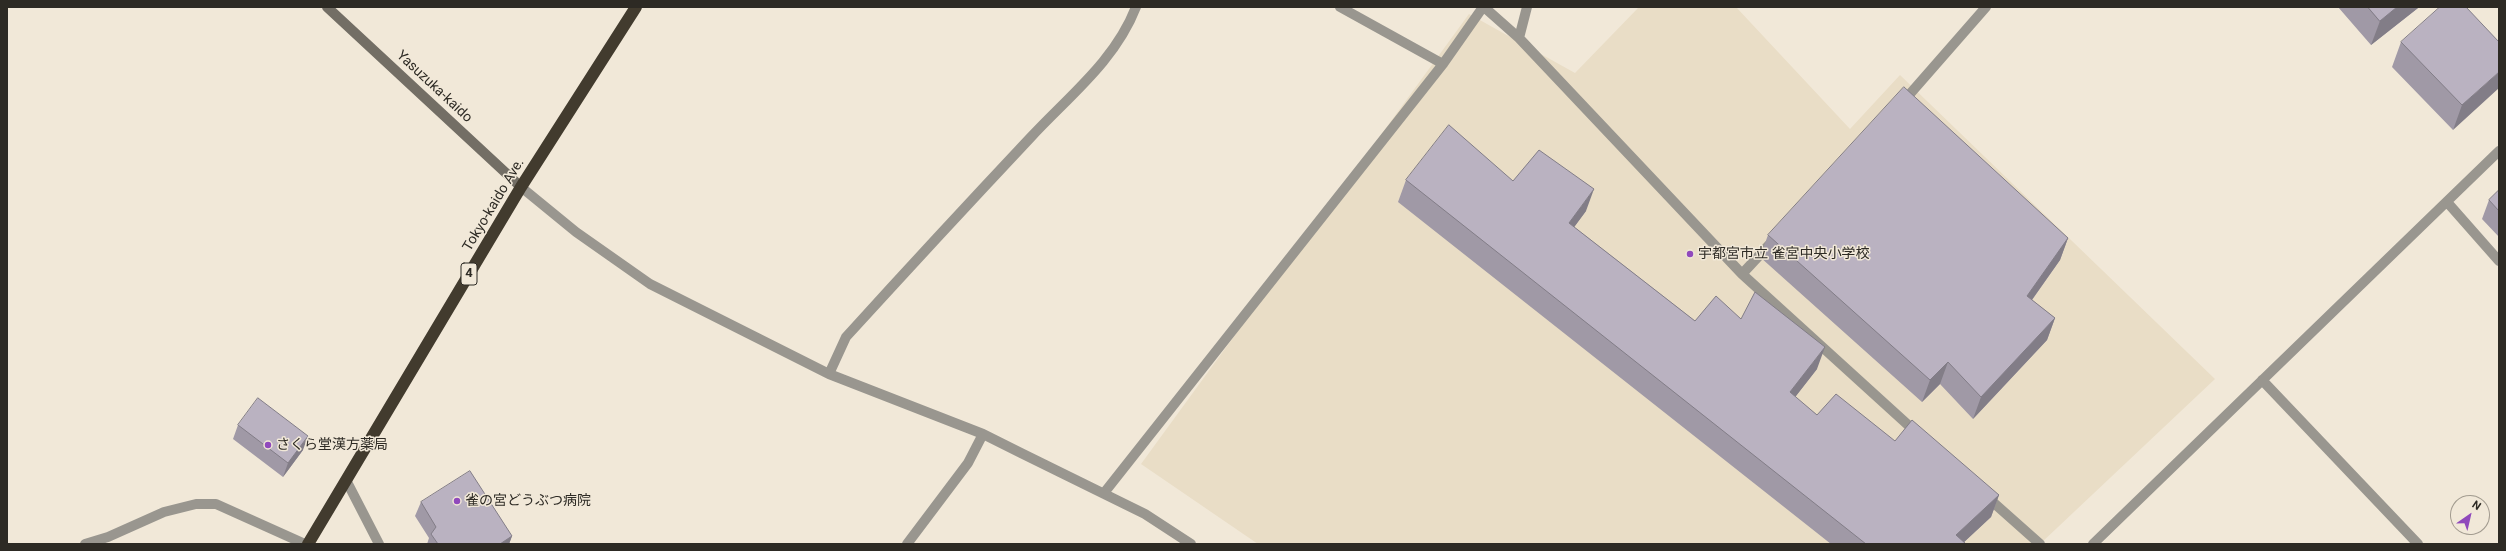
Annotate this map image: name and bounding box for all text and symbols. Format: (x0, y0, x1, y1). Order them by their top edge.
street label: Yasuzuka-kaido (393, 48, 475, 126)
street label: Tokyo-kaido Ave. (460, 156, 528, 254)
place label: 宇都宮市立 雀宮中央小学校 (1698, 246, 1869, 262)
marker: 宇都宮市立 雀宮中央小学校 (1685, 249, 1695, 259)
road number: 4 (461, 263, 477, 285)
place label: さくら堂漢方薬局 (276, 437, 388, 453)
marker: さくら堂漢方薬局 (263, 440, 273, 450)
place label: 雀の宮どうぶつ病院 (465, 493, 591, 509)
north arrow (2450, 495, 2490, 535)
marker: 雀の宮どうぶつ病院 (452, 496, 462, 506)
text: N (2470, 498, 2483, 513)

